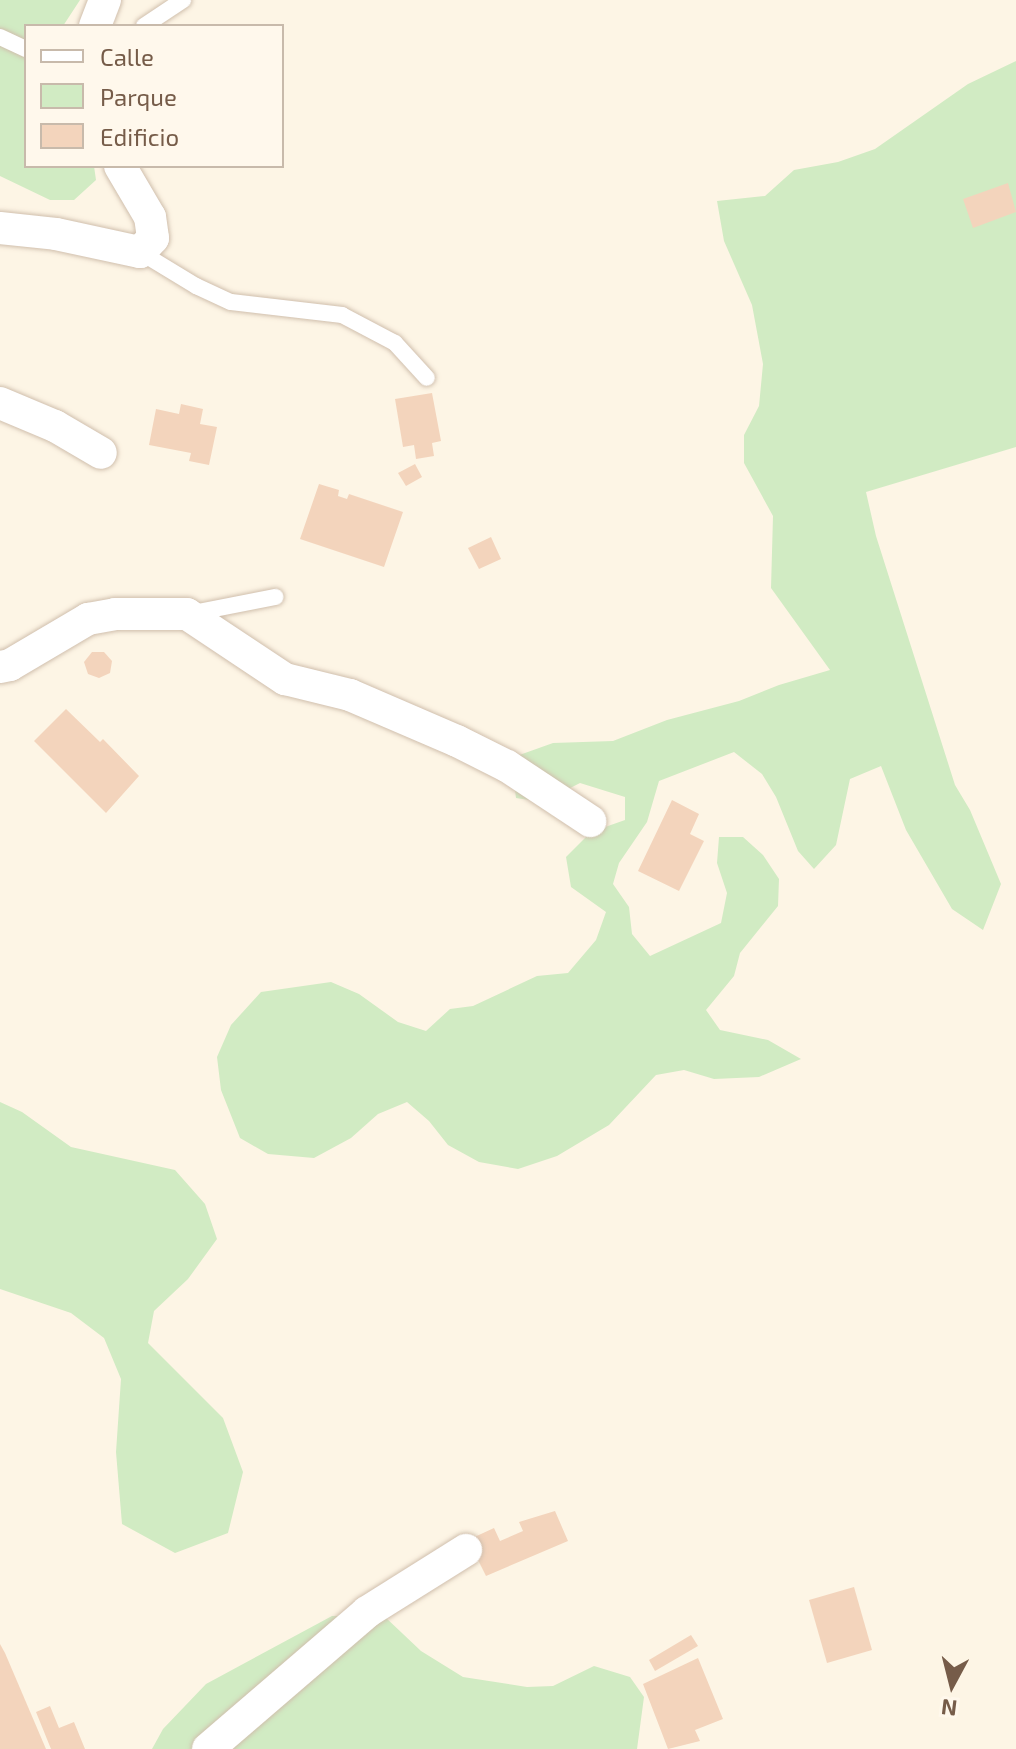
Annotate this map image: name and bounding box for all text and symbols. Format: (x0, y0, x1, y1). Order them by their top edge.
legend (24, 24, 284, 168)
text: Calle (100, 42, 154, 71)
text: Parque (100, 82, 177, 111)
text: Edificio (100, 122, 179, 151)
north arrow (912, 1645, 992, 1725)
text: N (940, 1695, 959, 1723)

